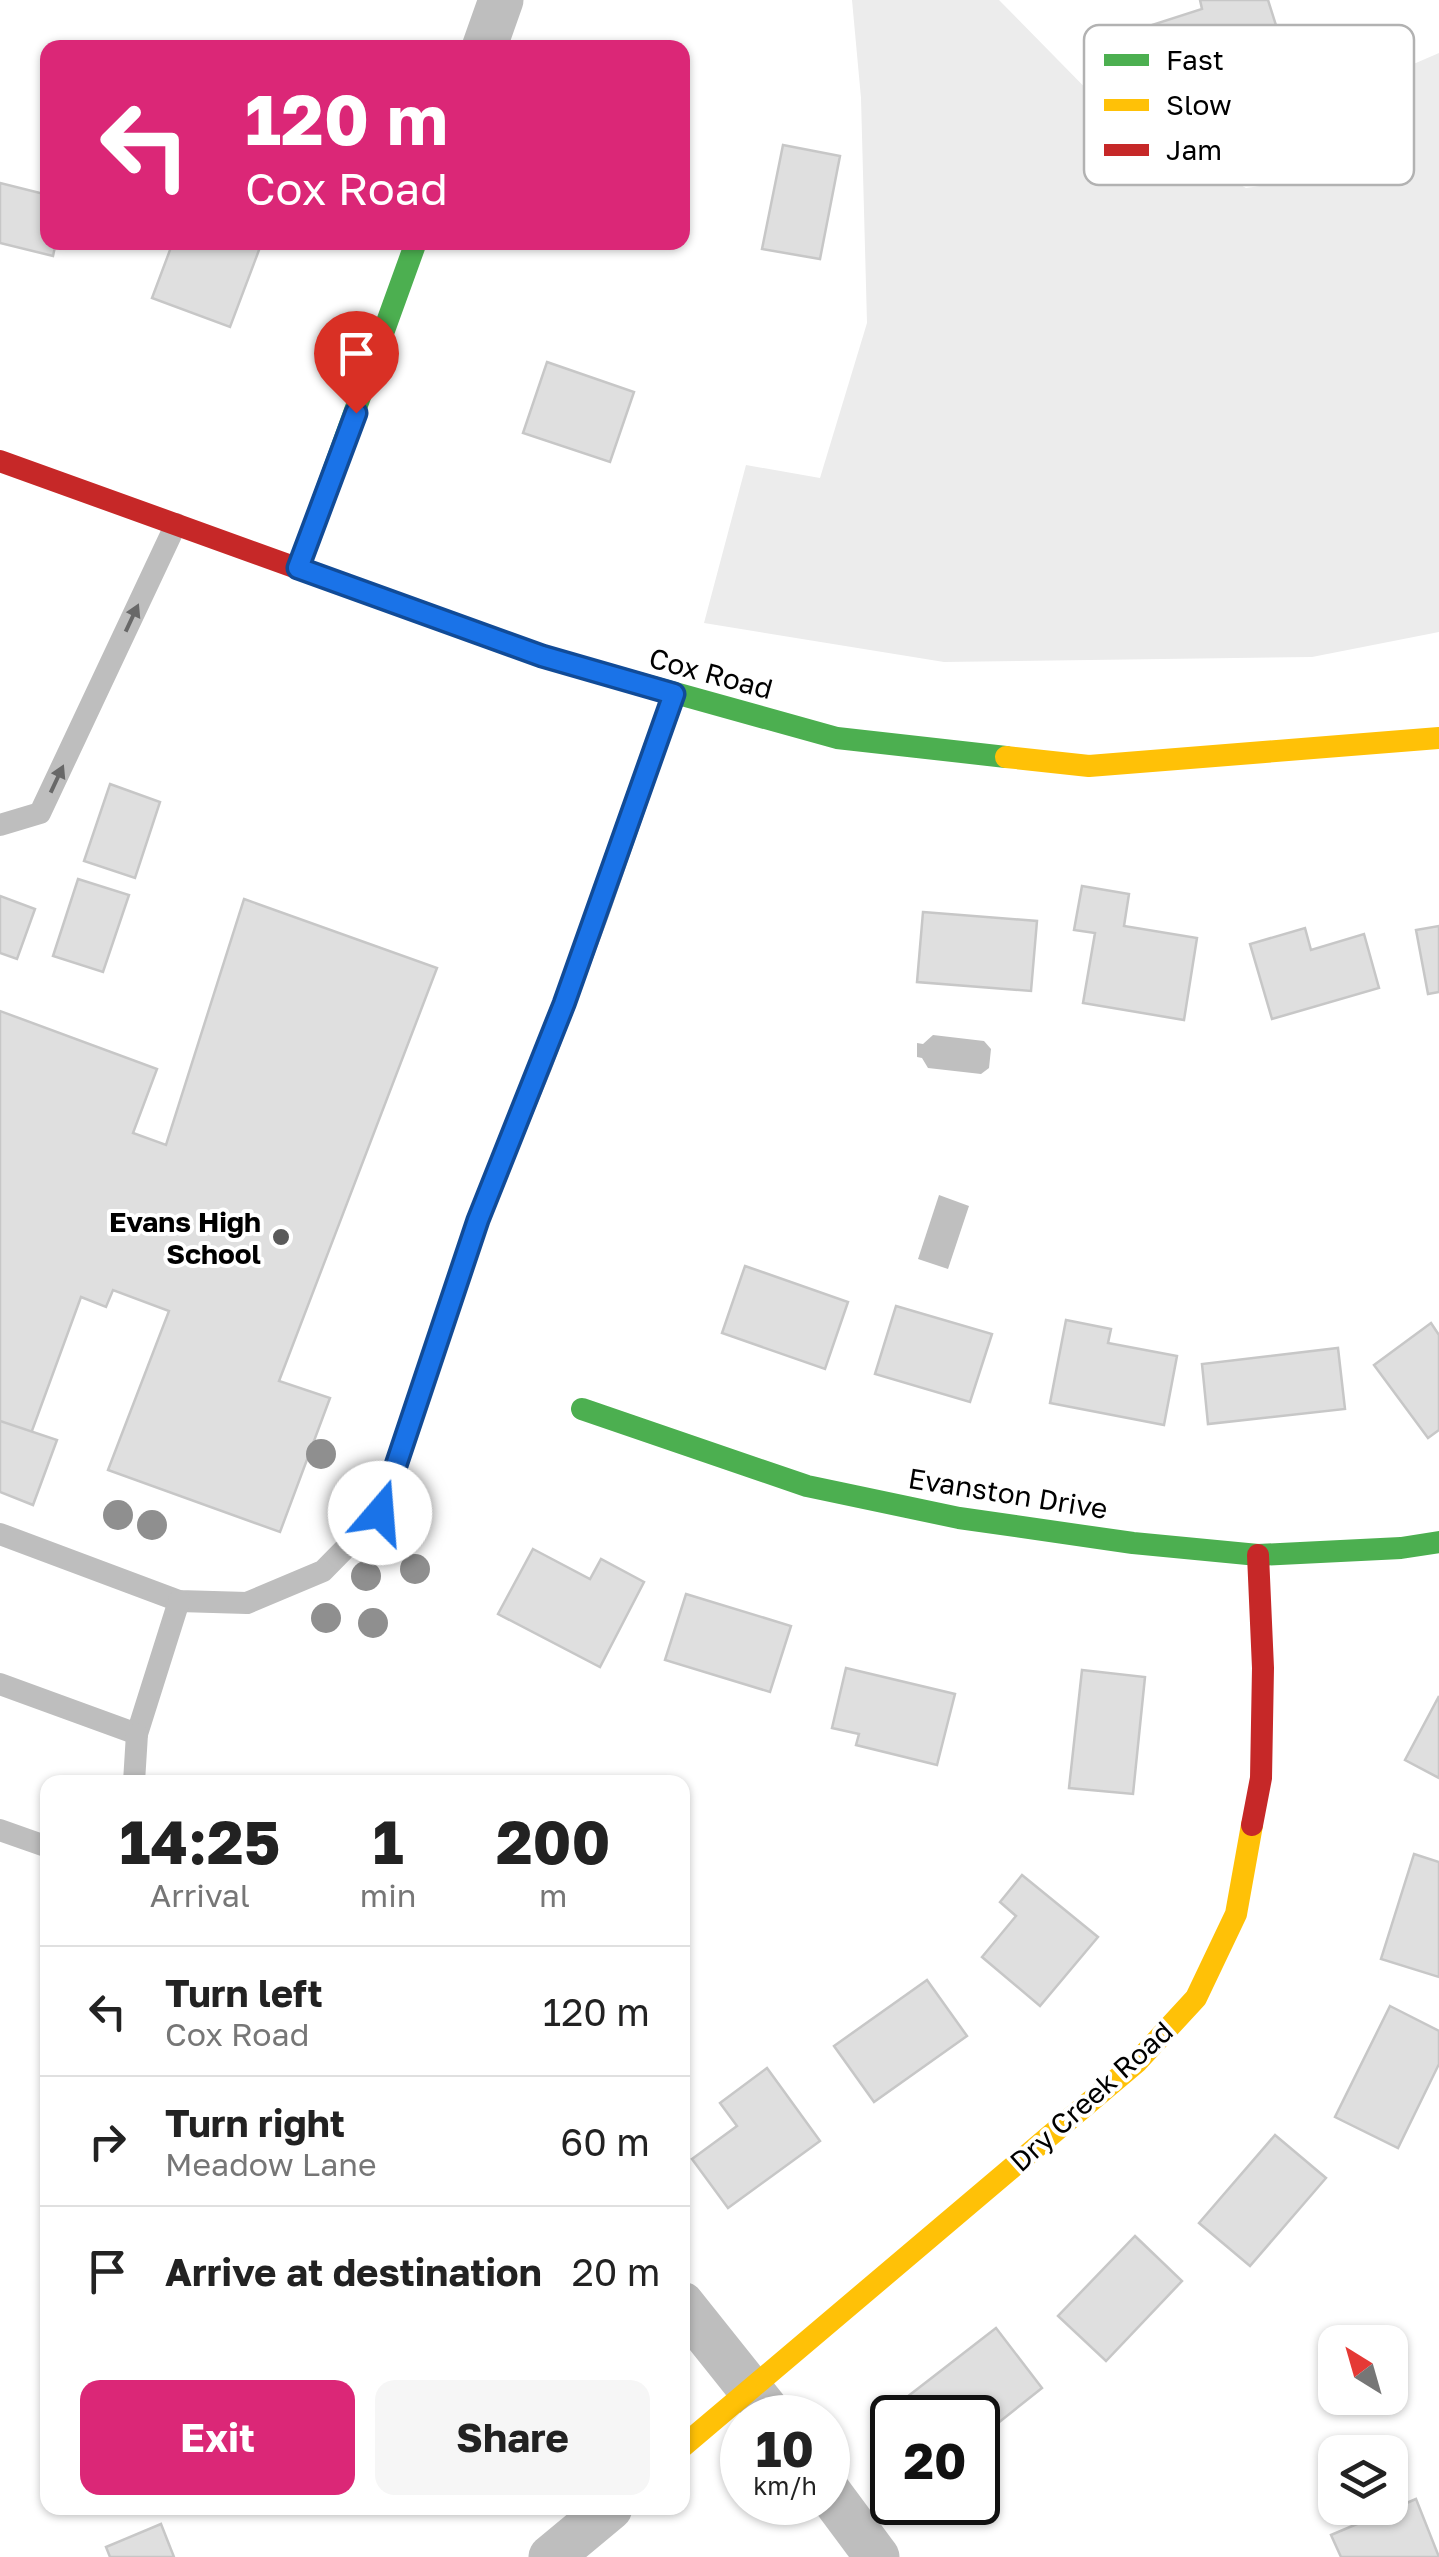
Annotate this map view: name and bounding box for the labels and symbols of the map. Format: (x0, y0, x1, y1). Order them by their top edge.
legend (1084, 25, 1414, 185)
text: Fast (1166, 43, 1224, 76)
text: Slow (1166, 88, 1232, 121)
text: Jam (1166, 133, 1222, 166)
pin (314, 311, 399, 414)
one-way arrow (123, 603, 140, 632)
street label: Cox Road (646, 641, 776, 705)
one-way arrow (48, 764, 65, 793)
place label: Evans High School (109, 1205, 261, 1270)
marker: Evans High School (270, 1226, 292, 1248)
position arrow (328, 1461, 432, 1565)
street label: Evanston Drive (906, 1461, 1110, 1525)
street label: Dry Creek Road (1003, 2014, 1179, 2178)
north arrow (1318, 2325, 1408, 2415)
speed limit sign: 20 (870, 2395, 1000, 2525)

